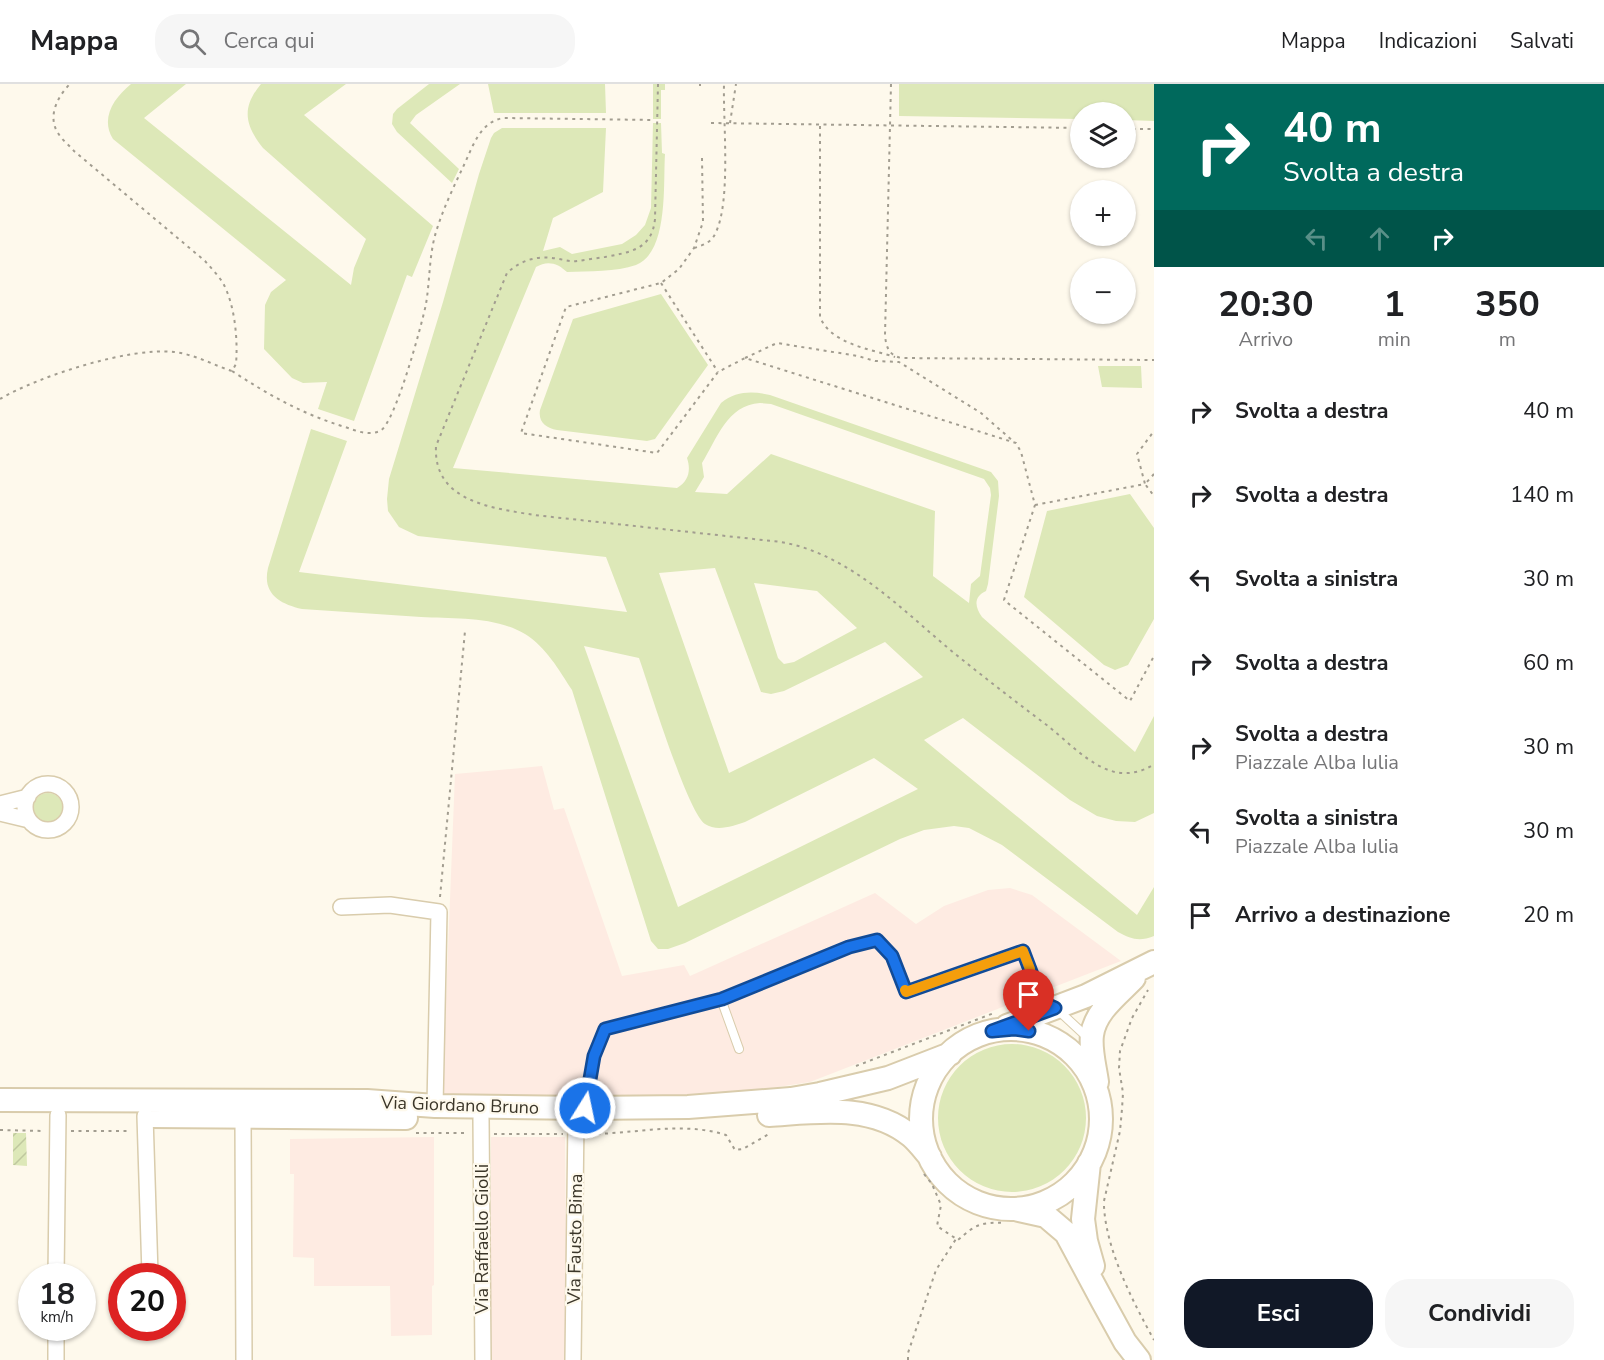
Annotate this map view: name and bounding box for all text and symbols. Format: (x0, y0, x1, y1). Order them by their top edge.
search box (155, 14, 575, 68)
text: Mappa (30, 22, 119, 60)
icon: search (176, 25, 209, 58)
text: Cerca qui (224, 26, 315, 56)
text: Mappa (1281, 27, 1346, 55)
text: Indicazioni (1379, 27, 1477, 55)
text: Salvati (1510, 27, 1574, 55)
text: 40 m (1283, 100, 1382, 157)
map controls (1070, 102, 1136, 324)
button: layers (1070, 102, 1136, 168)
icon: right (1184, 108, 1262, 186)
text: Svolta a destra (1283, 154, 1464, 191)
button: + (1070, 180, 1136, 246)
icon: left (1300, 222, 1333, 255)
icon: ahead (1363, 222, 1396, 255)
icon: right (1426, 222, 1459, 255)
button: − (1070, 258, 1136, 324)
text: 20:30 (1218, 280, 1314, 329)
text: 1 (1383, 280, 1405, 329)
text: 350 (1475, 280, 1540, 329)
text: Arrivo (1238, 326, 1293, 353)
text: min (1378, 326, 1411, 353)
text: m (1499, 326, 1516, 353)
icon: right (1184, 395, 1217, 428)
text: Svolta a destra (1235, 396, 1389, 426)
text: 40 m (1523, 396, 1574, 426)
icon: right (1184, 479, 1217, 512)
text: Svolta a destra (1235, 480, 1389, 510)
text: 140 m (1510, 480, 1574, 510)
icon: left (1184, 563, 1217, 596)
text: Svolta a sinistra (1235, 564, 1398, 594)
text: 30 m (1523, 564, 1574, 594)
icon: right (1184, 647, 1217, 680)
text: Svolta a destra (1235, 648, 1389, 678)
text: 60 m (1523, 648, 1574, 678)
text: Svolta a destra (1235, 719, 1389, 749)
icon: right (1184, 731, 1217, 764)
text: 30 m (1523, 732, 1574, 762)
text: Piazzale Alba Iulia (1235, 749, 1399, 776)
text: Svolta a sinistra (1235, 803, 1398, 833)
icon: left (1184, 815, 1217, 848)
text: 30 m (1523, 816, 1574, 846)
text: Piazzale Alba Iulia (1235, 833, 1399, 860)
icon: arrive (1184, 899, 1217, 932)
text: Arrivo a destinazione (1235, 900, 1450, 930)
text: 20 m (1523, 900, 1574, 930)
pin (1003, 969, 1054, 1031)
icon: arrive (1012, 978, 1045, 1011)
position arrow (553, 1076, 617, 1140)
street label: Via Giordano Bruno (380, 1090, 539, 1120)
street label: Via Raffaello Giolli (470, 1164, 494, 1315)
street label: Via Fausto Bima (562, 1174, 588, 1305)
speed limit sign: 20 (108, 1263, 186, 1341)
text: 18 (39, 1274, 75, 1315)
button: Esci (1184, 1279, 1373, 1348)
button: Condividi (1385, 1279, 1574, 1348)
text: km/h (40, 1307, 74, 1327)

